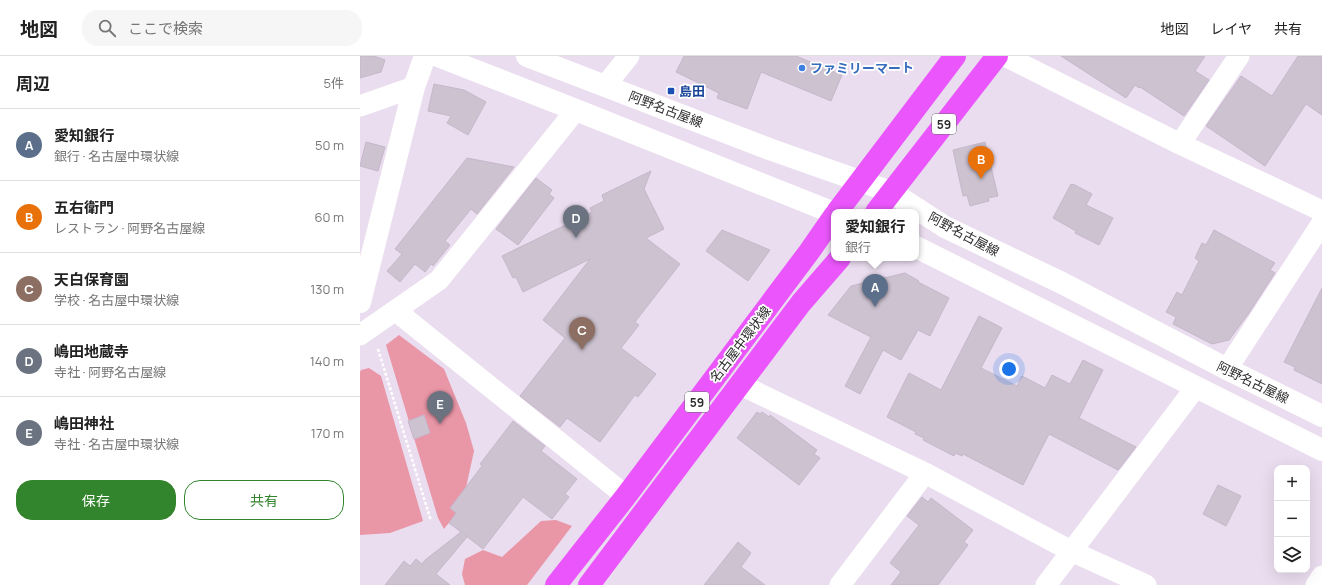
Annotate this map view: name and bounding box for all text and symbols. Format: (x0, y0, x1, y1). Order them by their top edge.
search box (82, 10, 362, 46)
text: 地図 (20, 16, 58, 42)
icon: search (96, 17, 118, 39)
text: ここで検索 (128, 18, 203, 39)
text: 地図 (1160, 19, 1188, 38)
text: レイヤ (1210, 19, 1252, 38)
text: 共有 (1274, 19, 1302, 38)
place label: ファミリーマート (810, 59, 914, 77)
marker: ファミリーマート (797, 63, 807, 73)
text: 周辺 (16, 72, 50, 95)
text: 5件 (323, 74, 344, 92)
place label: 島田 (679, 82, 705, 100)
marker: 島田 (666, 86, 676, 96)
street label: 阿野名古屋線 (626, 87, 706, 131)
road number: 59 (932, 114, 956, 134)
text: 愛知銀行 (54, 125, 114, 146)
text: A (25, 136, 33, 154)
text: 50 m (315, 136, 344, 154)
pin: B (968, 146, 994, 179)
text: 銀行 · 名古屋中環状線 (54, 147, 179, 165)
text: 五右衛門 (54, 197, 114, 218)
pin: D (563, 205, 589, 238)
text: B (25, 208, 33, 226)
text: 60 m (314, 208, 344, 226)
street label: 阿野名古屋線 (925, 208, 1003, 260)
popup (831, 209, 919, 261)
text: 愛知銀行 (845, 216, 905, 237)
text: レストラン · 阿野名古屋線 (54, 219, 205, 237)
text: 銀行 (845, 238, 871, 256)
text: 天白保育園 (54, 269, 129, 290)
pin: A (862, 274, 888, 307)
text: C (24, 280, 34, 298)
text: 130 m (310, 280, 344, 298)
text: 学校 · 名古屋中環状線 (54, 291, 179, 309)
street label: 名古屋中環状線 (705, 302, 775, 386)
pin: C (569, 317, 595, 350)
text: 嶋田地蔵寺 (54, 341, 129, 362)
text: D (24, 352, 34, 370)
text: 140 m (310, 352, 344, 370)
street label: 阿野名古屋線 (1214, 357, 1292, 407)
your location (999, 359, 1019, 379)
text: 寺社 · 阿野名古屋線 (54, 363, 166, 381)
pin: E (427, 391, 453, 424)
road number: 59 (685, 392, 709, 412)
text: 嶋田神社 (54, 413, 114, 434)
text: E (25, 424, 33, 442)
text: 170 m (311, 424, 344, 442)
text: 寺社 · 名古屋中環状線 (54, 435, 179, 453)
map controls (1274, 465, 1310, 573)
button: + (1274, 465, 1310, 501)
button: 保存 (16, 480, 176, 520)
button: 共有 (184, 480, 344, 520)
button: − (1274, 501, 1310, 537)
button: layers (1274, 537, 1310, 573)

